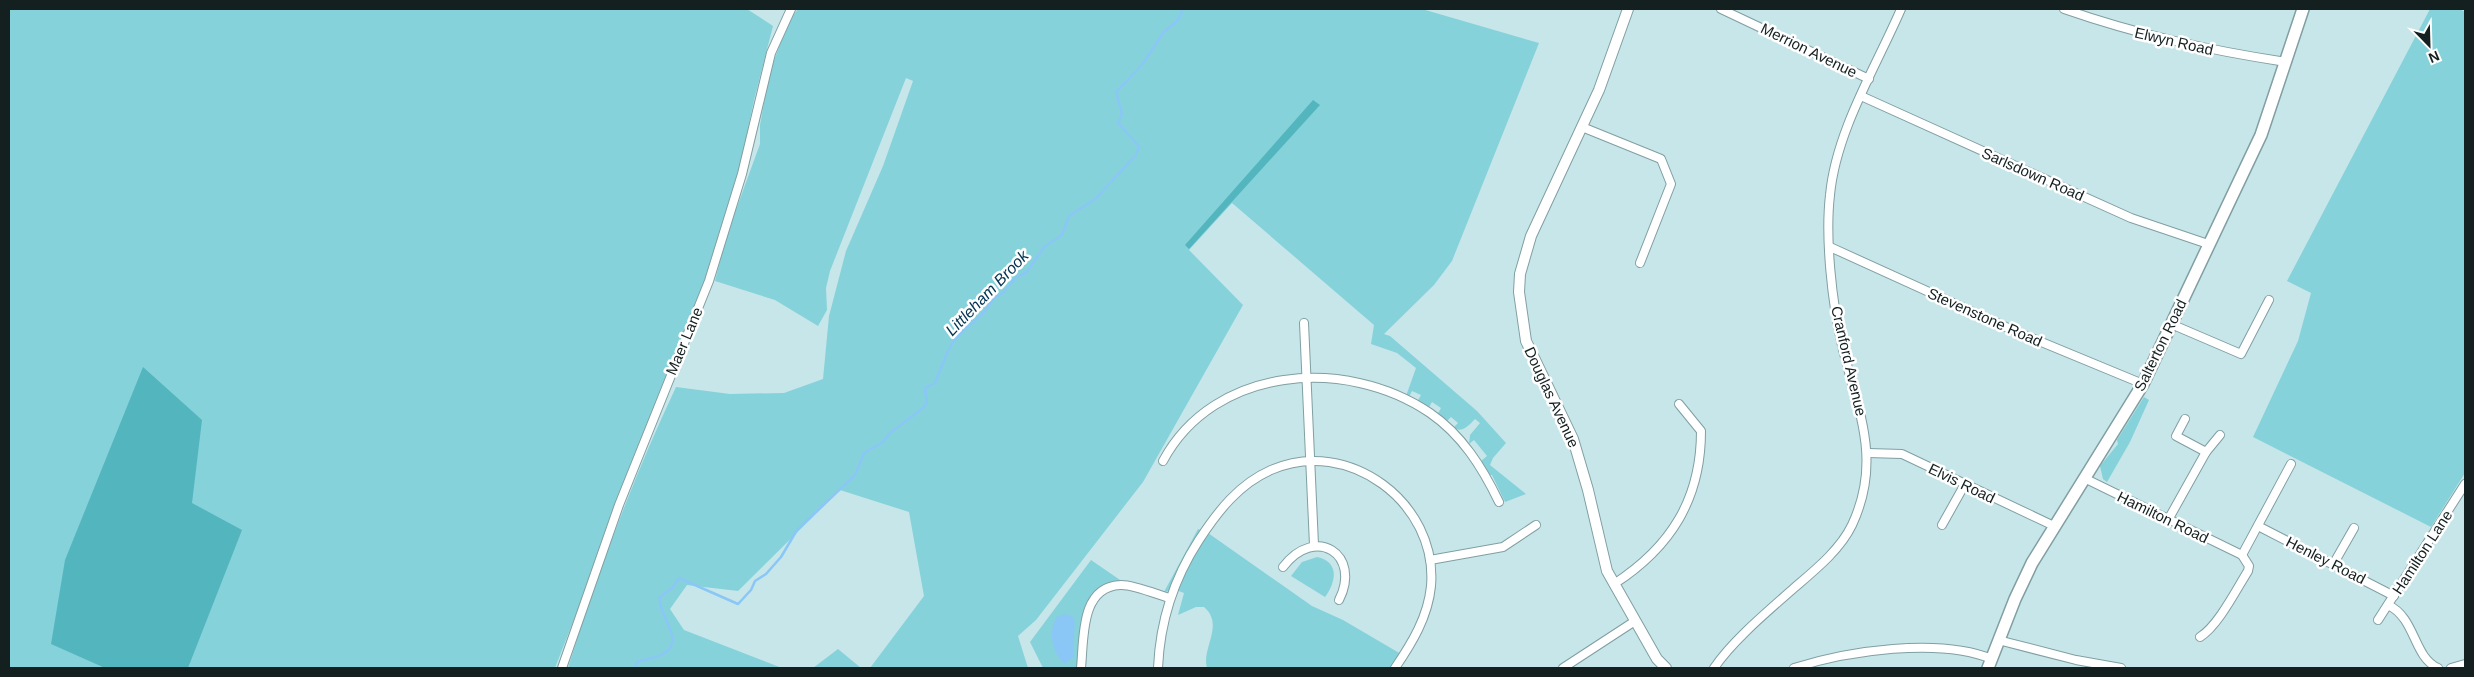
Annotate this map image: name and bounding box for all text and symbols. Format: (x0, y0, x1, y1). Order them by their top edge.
street label: Merrion Avenue (1758, 19, 1860, 81)
north arrow (2404, 20, 2454, 70)
street label: Elwyn Road (2133, 24, 2215, 58)
text: N (2426, 48, 2442, 66)
street label: Sarlsdown Road (1979, 144, 2087, 204)
water label: Littleham Brook (942, 246, 1032, 339)
street label: Stevenstone Road (1925, 284, 2045, 350)
street label: Salterton Road (2130, 296, 2190, 394)
street label: Cranford Avenue (1828, 304, 1870, 418)
street label: Maer Lane (662, 305, 706, 377)
street label: Douglas Avenue (1521, 344, 1583, 450)
street label: Elvis Road (1926, 460, 1998, 506)
street label: Hamilton Road (2115, 488, 2211, 546)
street label: Hamilton Lane (2389, 507, 2455, 597)
street label: Henley Road (2284, 533, 2368, 587)

